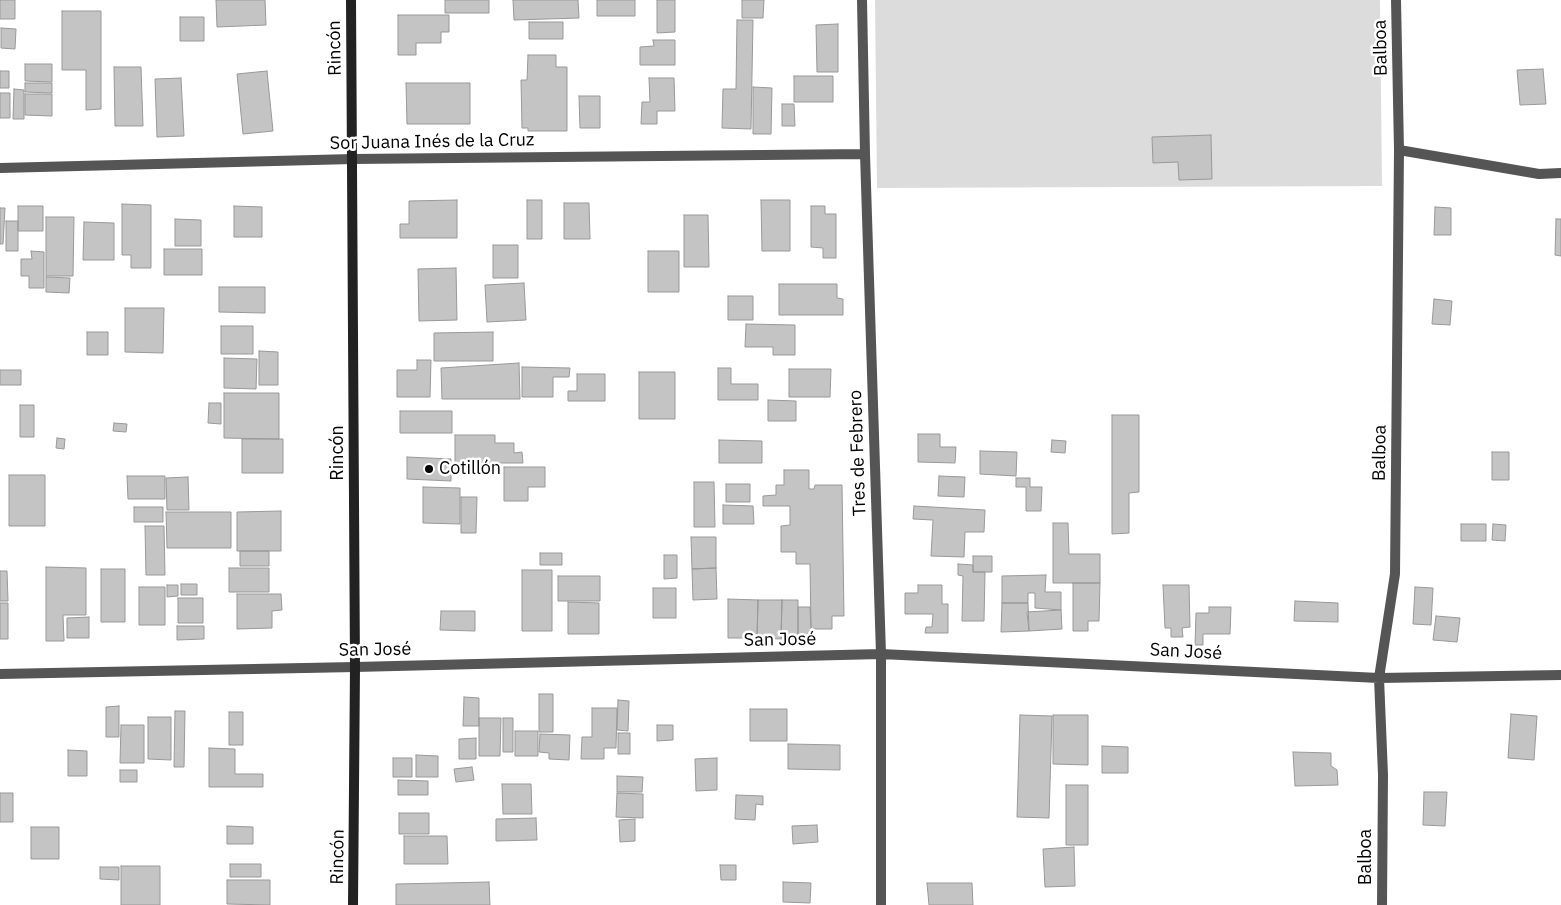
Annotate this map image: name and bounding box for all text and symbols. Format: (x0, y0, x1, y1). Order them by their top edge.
street label: Rincón (324, 20, 346, 76)
street label: Balboa (1370, 20, 1392, 76)
street label: Sor Juana Inés de la Cruz (330, 129, 534, 155)
street label: Tres de Febrero (845, 389, 871, 517)
street label: Rincón (327, 425, 349, 481)
street label: Balboa (1369, 425, 1391, 481)
place label: Cotillón (439, 458, 501, 480)
marker: Cotillón (423, 463, 435, 475)
street label: San José (744, 629, 816, 651)
street label: San José (339, 639, 411, 661)
street label: San José (1149, 639, 1223, 665)
street label: Rincón (327, 829, 349, 885)
street label: Balboa (1355, 829, 1377, 885)

